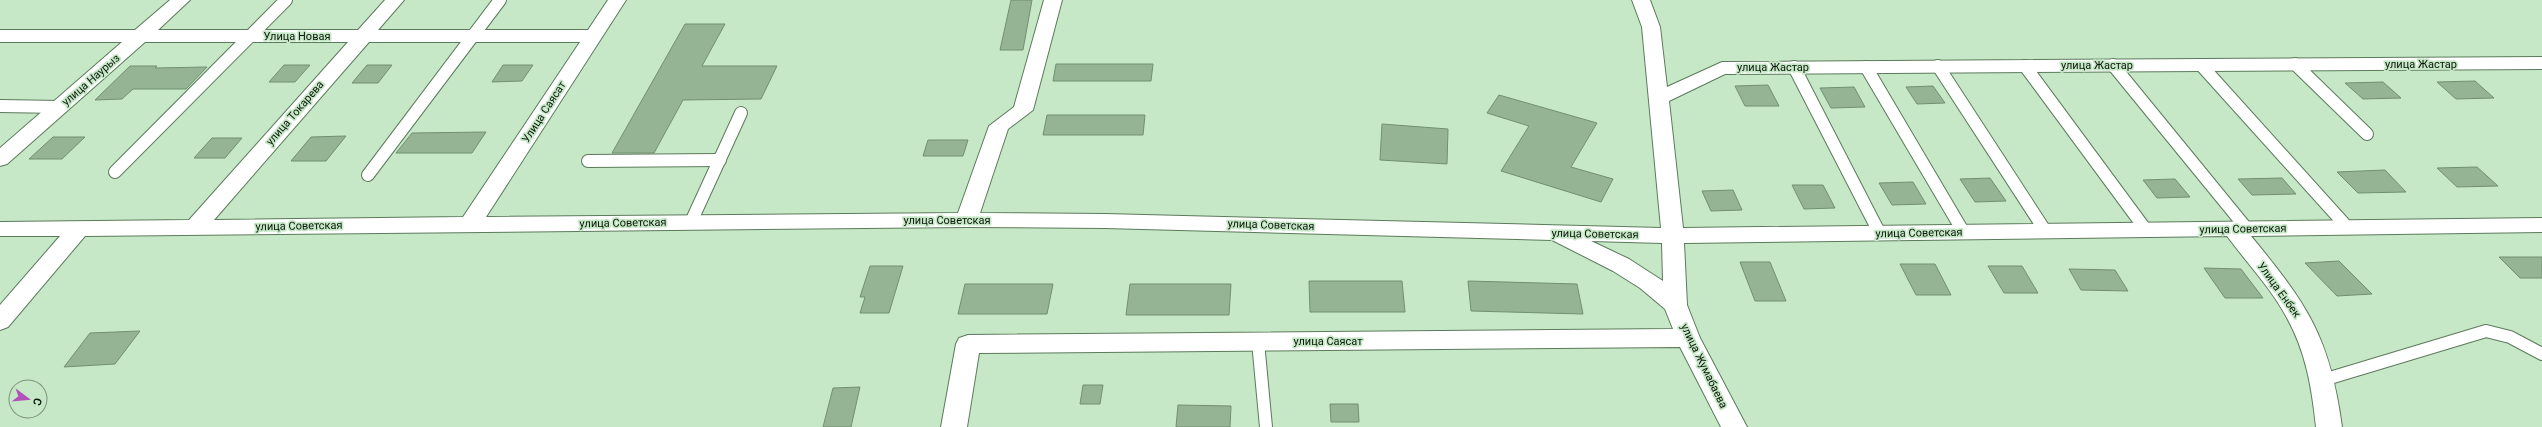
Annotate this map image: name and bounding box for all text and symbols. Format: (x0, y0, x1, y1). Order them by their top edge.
street label: Улица Новая (264, 30, 330, 43)
street label: улица Наурыз (59, 51, 123, 109)
street label: улица Жастар (2385, 58, 2457, 71)
street label: улица Жастар (2061, 59, 2133, 72)
street label: улица Жастар (1737, 61, 1809, 74)
street label: улица Токарева (263, 78, 327, 148)
street label: Улица Саясат (519, 78, 569, 145)
street label: улица Советская (903, 214, 991, 227)
street label: улица Советская (579, 216, 667, 230)
street label: улица Советская (1227, 217, 1315, 233)
street label: улица Советская (255, 219, 343, 233)
street label: улица Советская (2199, 222, 2287, 236)
street label: улица Советская (1875, 226, 1963, 240)
street label: улица Советская (1551, 227, 1639, 241)
street label: Улица Енбек (2255, 260, 2303, 320)
street label: улица Жумабаева (1678, 322, 1730, 410)
street label: улица Саясат (1293, 335, 1363, 348)
north arrow (8, 379, 48, 419)
text: С (30, 396, 44, 407)

